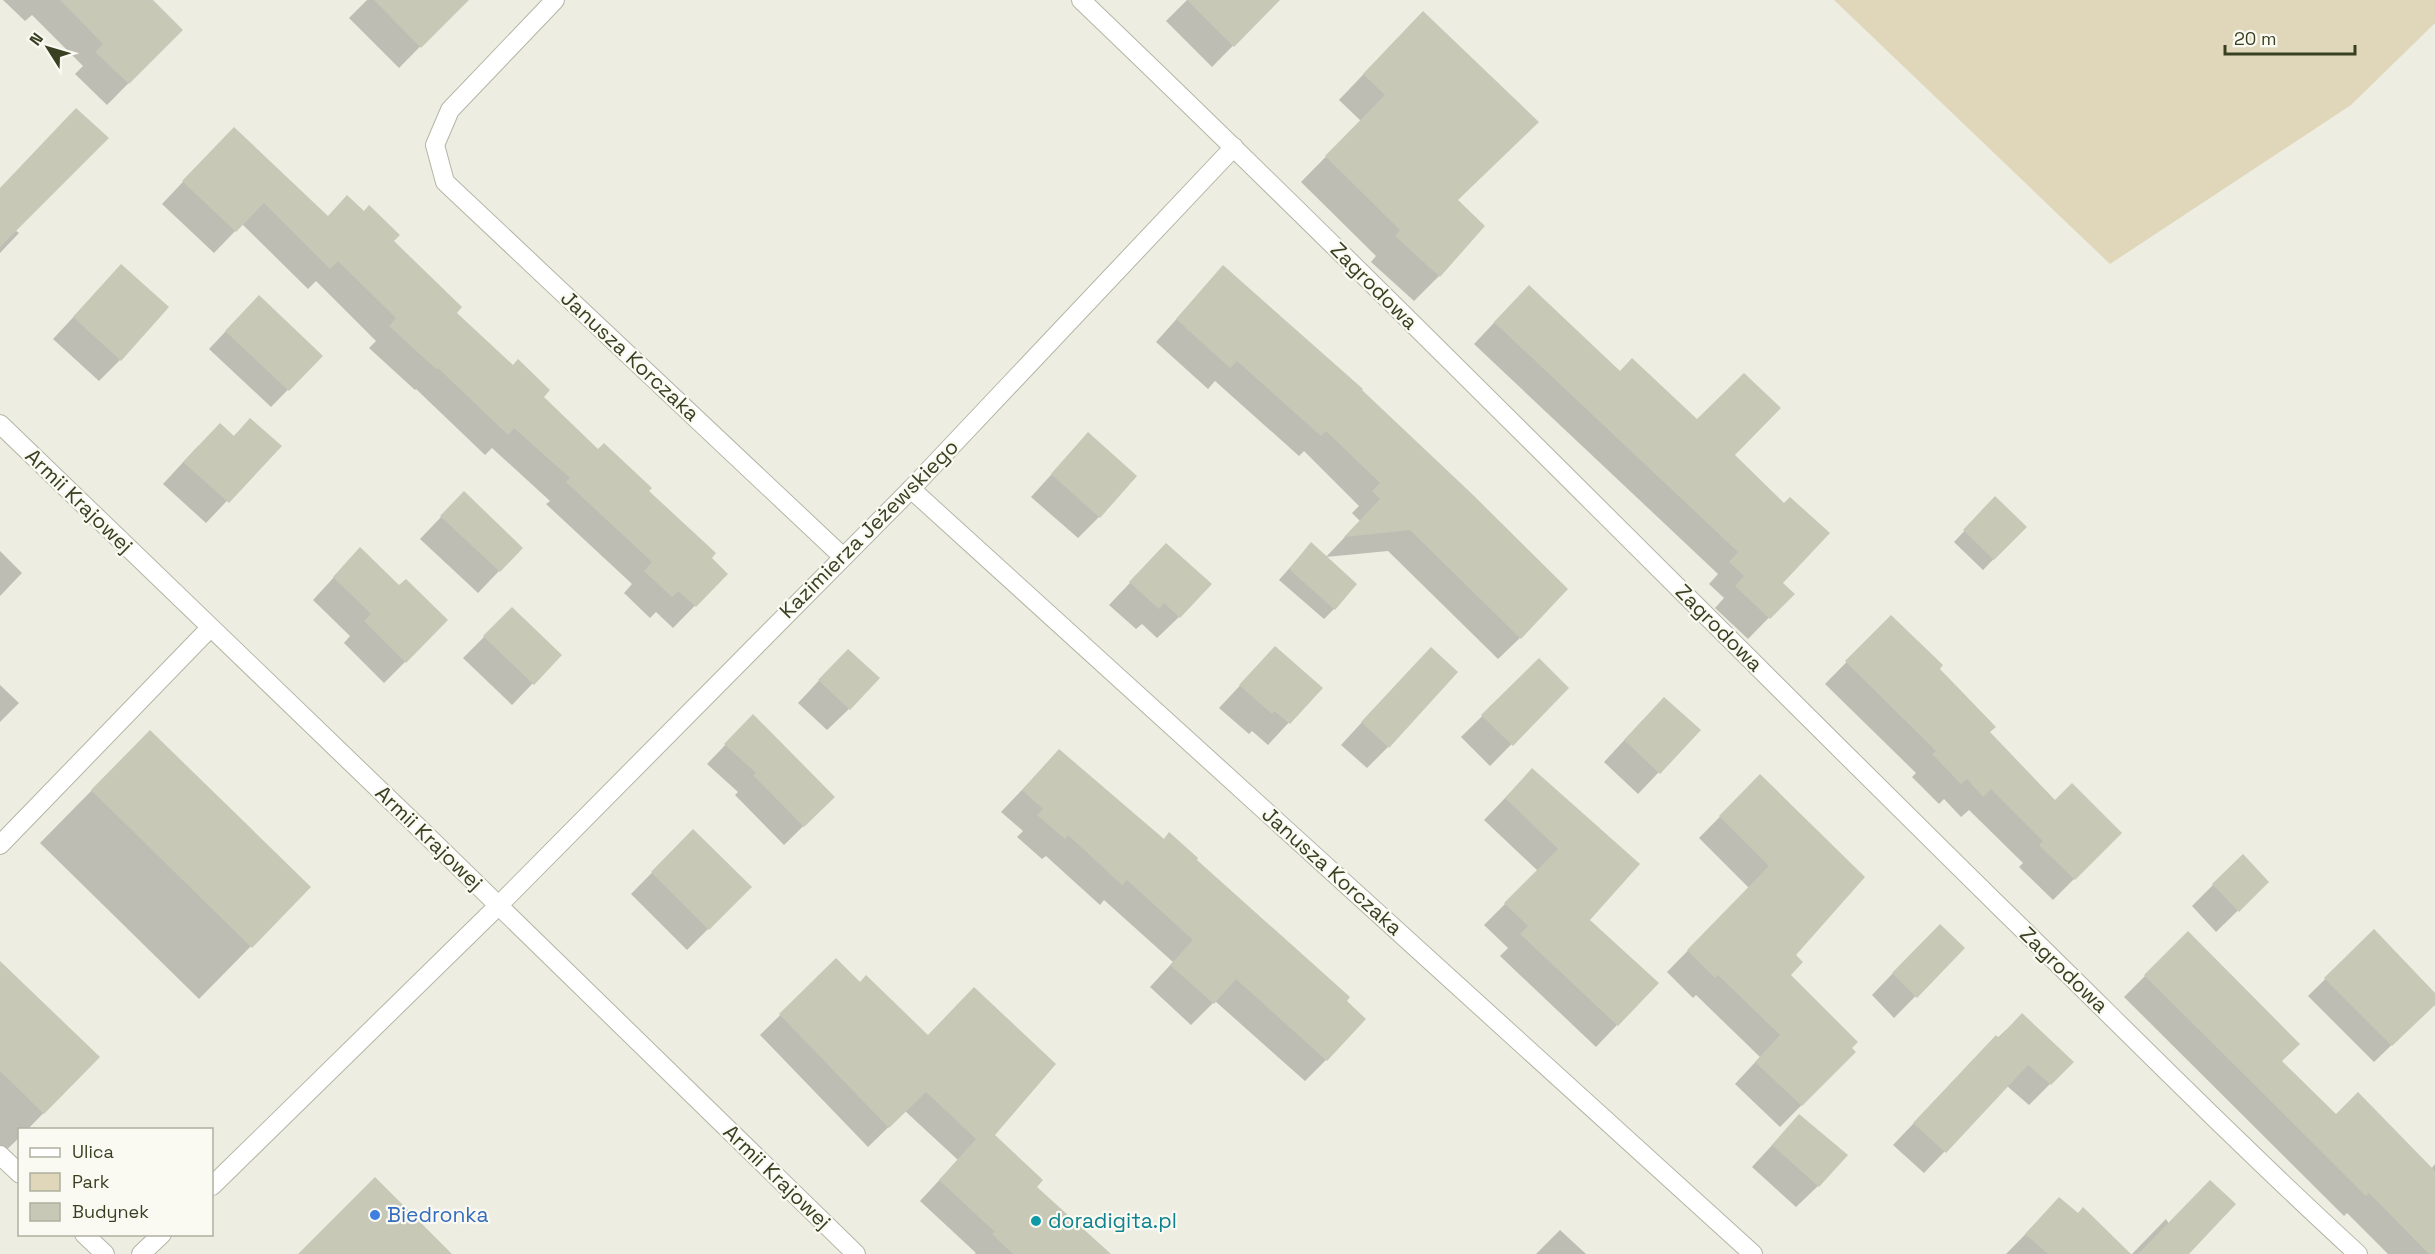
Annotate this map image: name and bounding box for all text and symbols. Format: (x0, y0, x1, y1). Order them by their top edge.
north arrow (18, 18, 78, 78)
scale bar (2225, 18, 2356, 56)
text: 20 m (2234, 27, 2277, 50)
text: N (25, 29, 48, 50)
street label: Zagrodowa (1325, 236, 1424, 335)
street label: Janusza Korczaka (555, 284, 705, 427)
street label: Kazimierza Jeżewskiego (773, 433, 964, 624)
street label: Armii Krajowej (20, 442, 139, 559)
street label: Zagrodowa (1670, 578, 1769, 677)
street label: Armii Krajowej (370, 779, 489, 896)
street label: Janusza Korczaka (1256, 800, 1408, 941)
street label: Zagrodowa (2014, 921, 2114, 1019)
street label: Armii Krajowej (718, 1118, 837, 1235)
legend (18, 1128, 213, 1236)
text: Ulica (72, 1140, 114, 1163)
text: Park (72, 1170, 110, 1193)
text: Budynek (72, 1200, 149, 1223)
place label: Biedronka (387, 1201, 489, 1228)
place label: doradigita.pl (1048, 1207, 1177, 1234)
marker: Biedronka (368, 1208, 382, 1222)
marker: doradigita.pl (1029, 1214, 1043, 1228)

